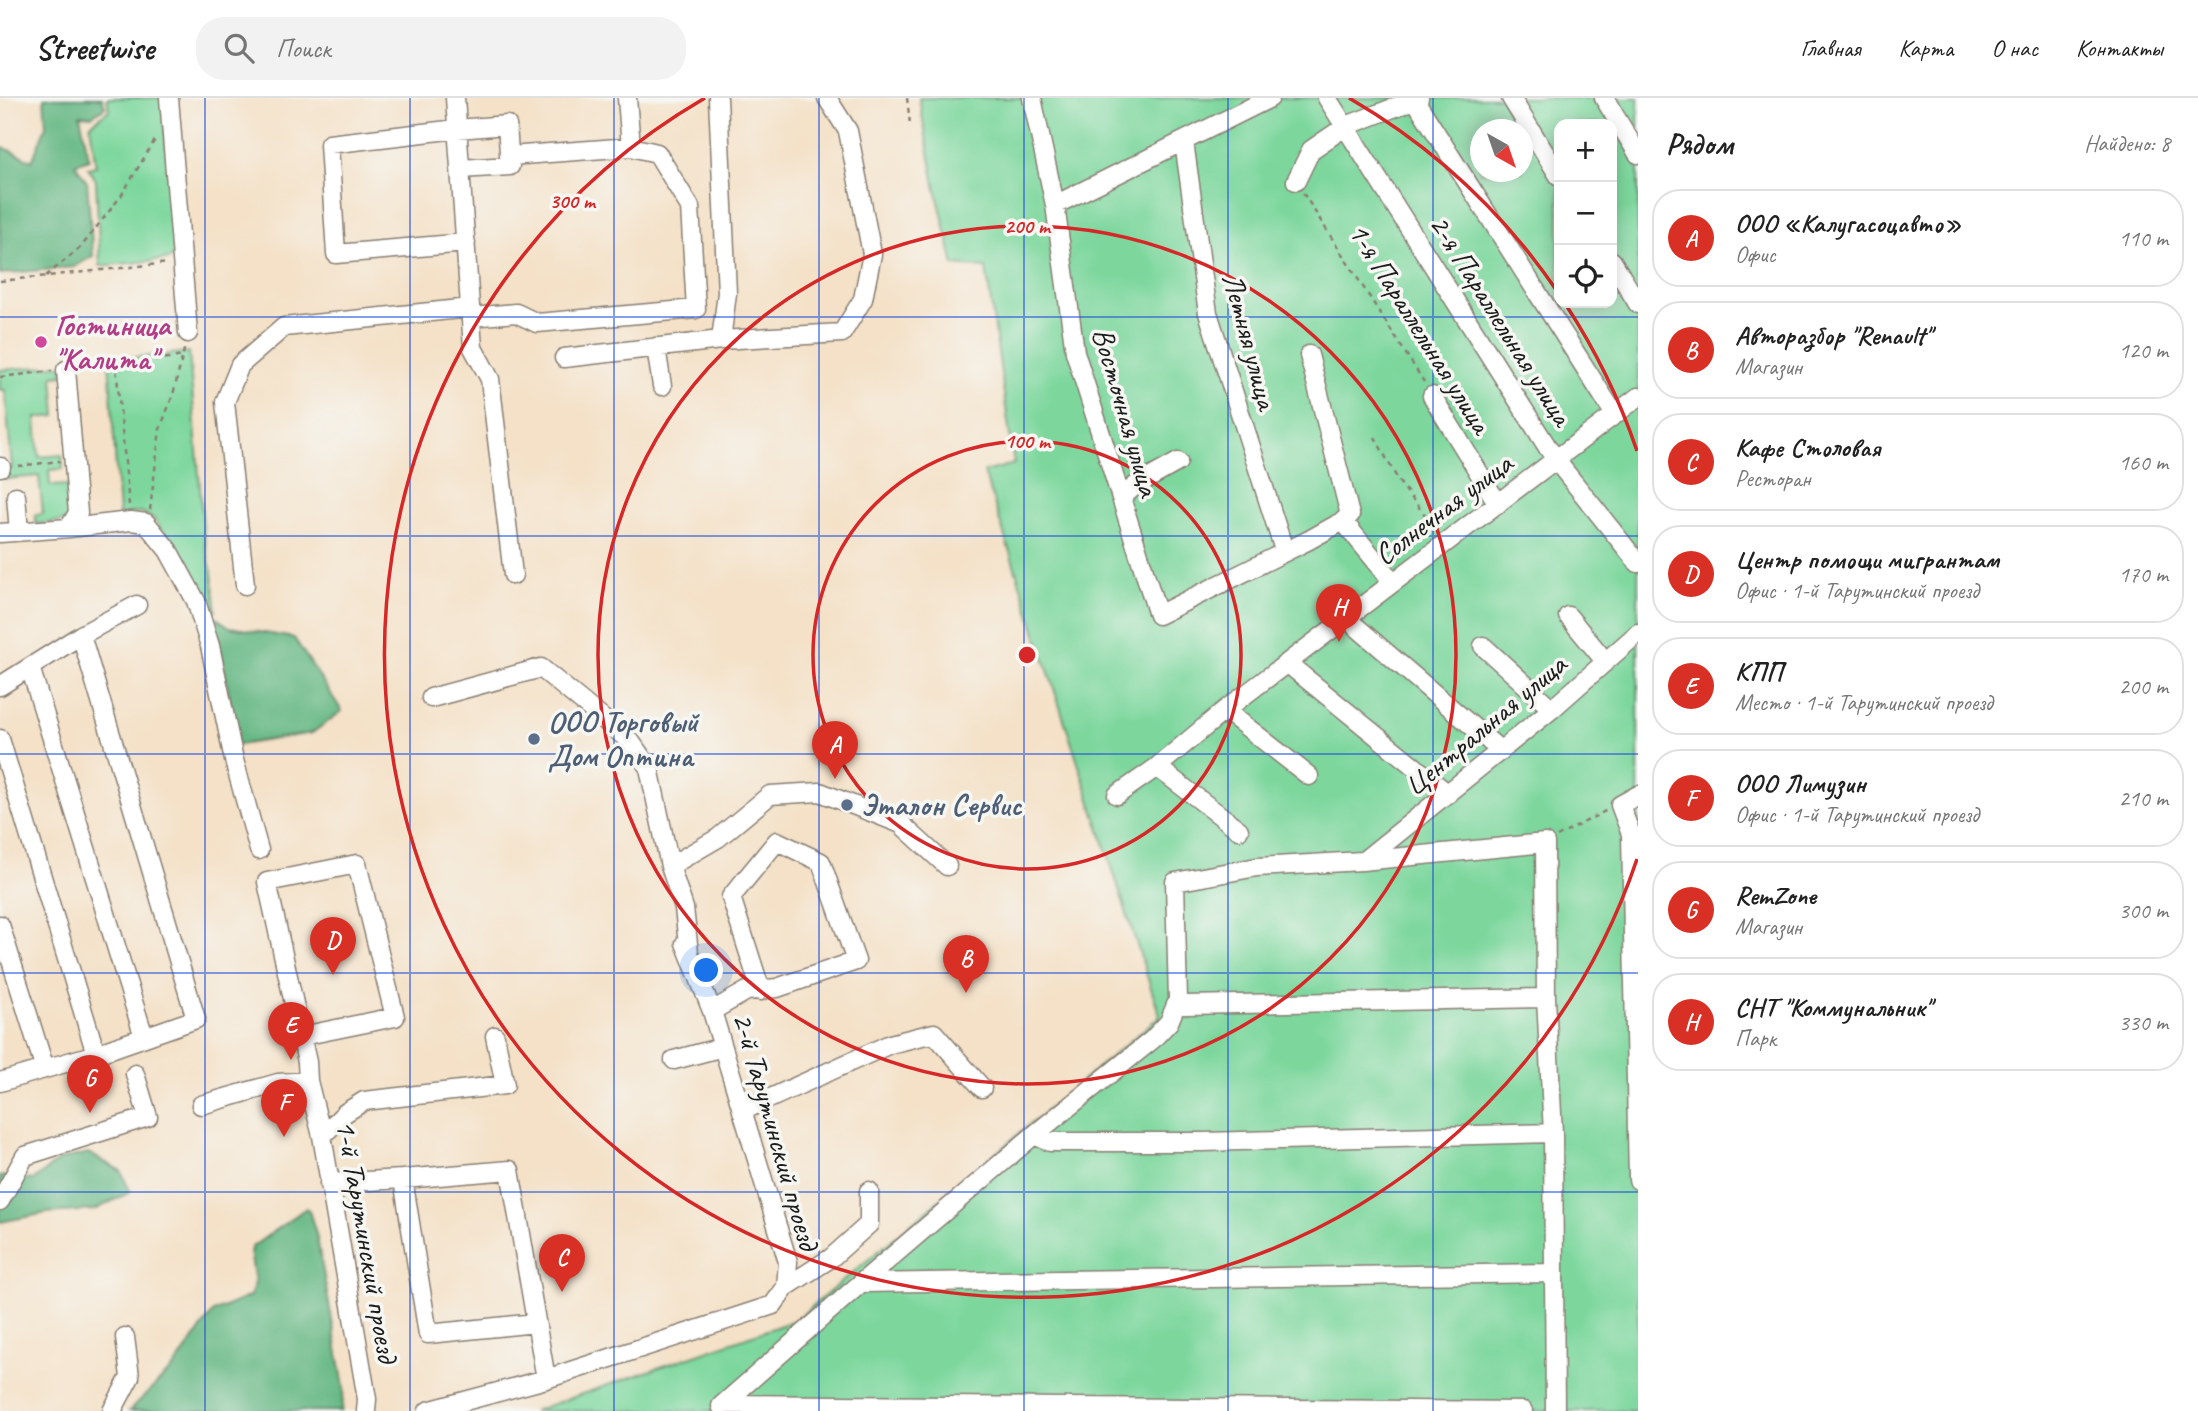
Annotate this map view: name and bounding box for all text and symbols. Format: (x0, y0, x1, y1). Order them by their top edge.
search box (196, 17, 686, 80)
text: Streetwise (35, 27, 154, 69)
icon: search (220, 29, 258, 67)
text: Поиск (276, 32, 331, 65)
text: Главная (1800, 33, 1861, 63)
text: Карта (1899, 33, 1953, 63)
text: О нас (1991, 33, 2038, 63)
text: Контакты (2076, 33, 2163, 63)
north arrow (1470, 119, 1533, 182)
map controls (1554, 119, 1617, 308)
button: + (1554, 119, 1617, 182)
text: Рядом (1666, 125, 1733, 163)
text: Найдено: 8 (2084, 129, 2170, 158)
button: − (1554, 182, 1617, 245)
text: 300 m (549, 188, 597, 214)
text: ООО «Калугасоцавто» (1735, 207, 1961, 240)
street label: 2-я Параллельная улица (1421, 208, 1583, 435)
text: 200 m (1004, 213, 1052, 239)
street label: 1-я Параллельная улица (1340, 216, 1502, 443)
text: A (1685, 224, 1697, 253)
text: 110 m (2119, 224, 2168, 253)
text: Офис (1735, 240, 1775, 269)
button: locate (1554, 245, 1617, 308)
street label: Летняя улица (1214, 269, 1287, 416)
place label: Гостиница "Калита" (55, 306, 173, 378)
text: Авторазбор "Renault" (1735, 319, 1931, 352)
street label: Восточная улица (1084, 323, 1169, 502)
marker: Гостиница "Калита" (33, 334, 49, 350)
text: B (1685, 336, 1697, 365)
text: 120 m (2119, 336, 2168, 365)
text: Магазин (1735, 352, 1802, 381)
text: 100 m (1004, 428, 1052, 454)
text: Кафе Столовая (1735, 431, 1880, 464)
street label: Солнечная улица (1366, 443, 1521, 573)
text: C (1686, 448, 1696, 477)
text: 160 m (2119, 448, 2168, 477)
text: Ресторан (1735, 464, 1811, 493)
text: Центр помощи мигрантам (1735, 543, 1999, 576)
text: D (1684, 560, 1698, 589)
text: 170 m (2119, 560, 2168, 589)
text: Офис · 1-й Тарутинский проезд (1735, 576, 1979, 605)
pin: H (1316, 584, 1362, 642)
centre of rings (1015, 643, 1039, 667)
street label: Центральная улица (1396, 645, 1576, 804)
text: КПП (1735, 655, 1783, 688)
text: E (1685, 672, 1697, 701)
text: 200 m (2119, 672, 2168, 701)
text: Место · 1-й Тарутинский проезд (1735, 688, 1993, 717)
place label: ООО Торговый Дом Оптина (548, 703, 700, 775)
pin: A (812, 721, 858, 779)
marker: ООО Торговый Дом Оптина (526, 731, 542, 747)
text: ООО Лимузин (1735, 767, 1866, 800)
text: F (1686, 784, 1696, 813)
text: 210 m (2119, 784, 2168, 813)
place label: Эталон Сервис (861, 786, 1023, 824)
marker: Эталон Сервис (839, 797, 855, 813)
text: Офис · 1-й Тарутинский проезд (1735, 800, 1979, 829)
text: RemZone (1735, 879, 1816, 912)
text: G (1685, 896, 1697, 925)
text: 300 m (2119, 896, 2168, 925)
text: Магазин (1735, 912, 1802, 941)
pin: D (310, 917, 356, 975)
pin: B (943, 935, 989, 993)
your location (689, 953, 723, 987)
text: СНТ "Коммунальник" (1735, 991, 1931, 1024)
pin: E (268, 1002, 314, 1060)
street label: 2-й Тарутинский проезд (724, 1008, 829, 1256)
text: H (1684, 1008, 1698, 1037)
text: 330 m (2119, 1008, 2168, 1037)
text: Парк (1735, 1024, 1776, 1053)
pin: G (67, 1055, 113, 1113)
pin: F (261, 1079, 307, 1137)
street label: 1-й Тарутинский проезд (327, 1117, 407, 1367)
pin: C (539, 1234, 585, 1292)

